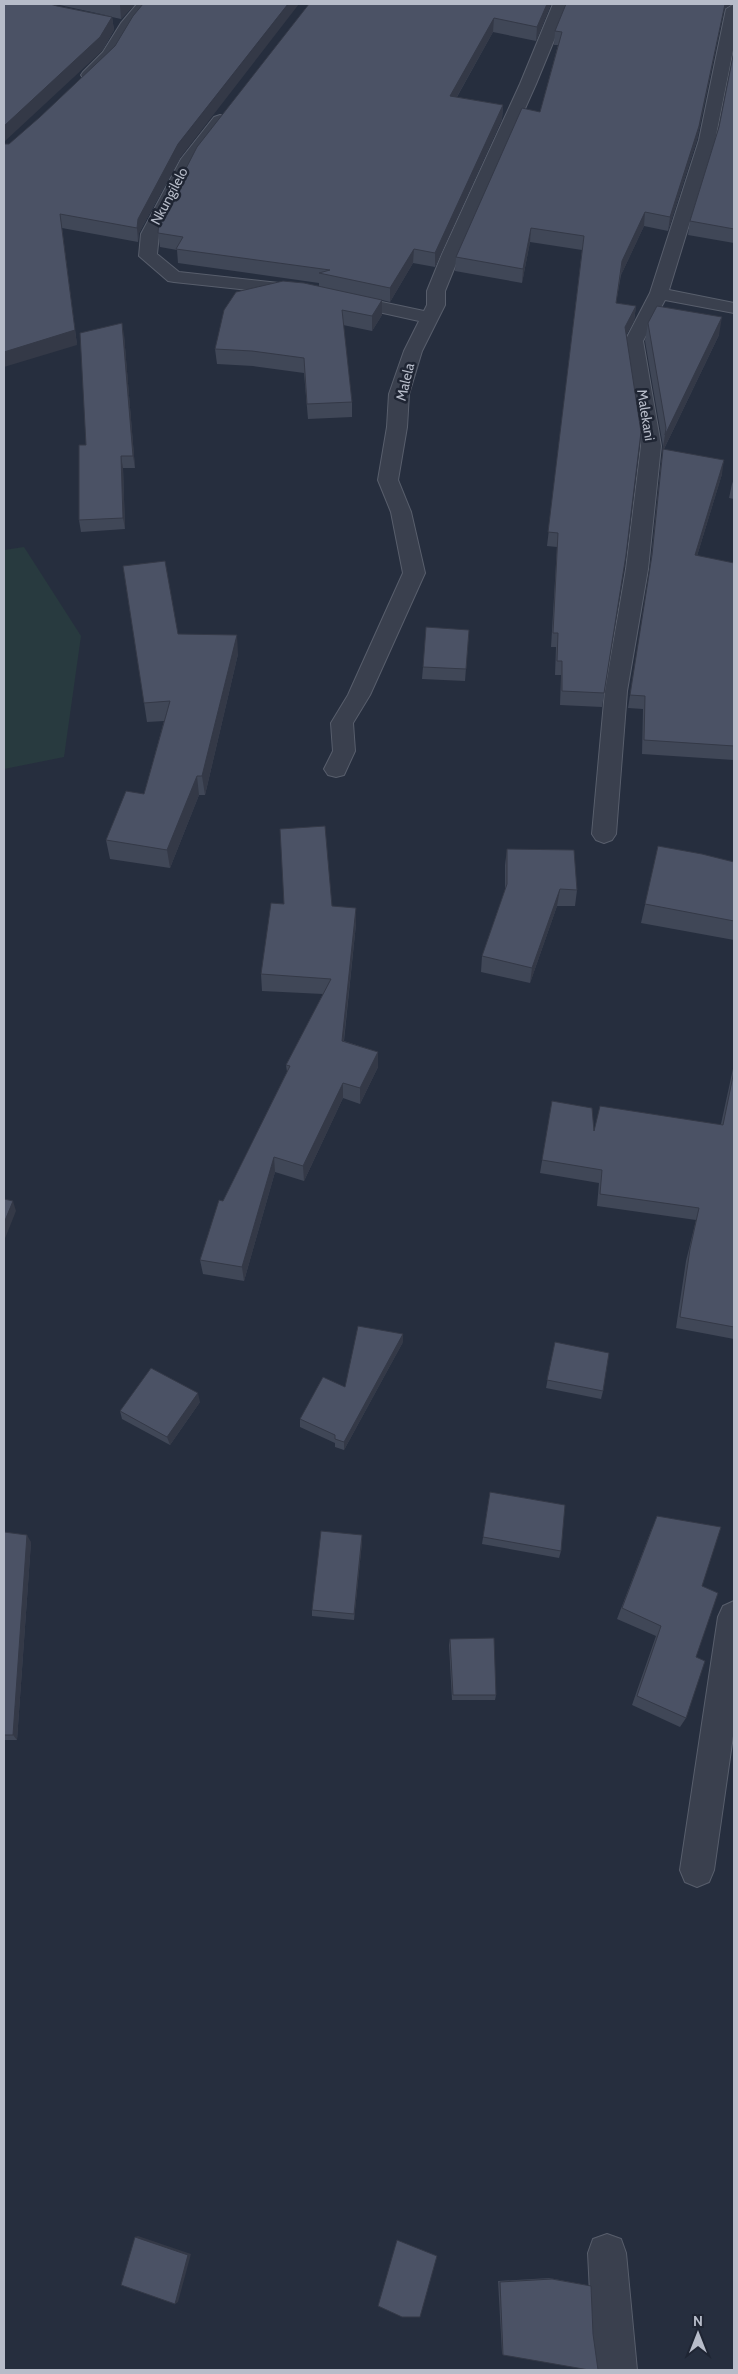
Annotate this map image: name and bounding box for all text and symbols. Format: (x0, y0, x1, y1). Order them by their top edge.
street label: Nkungilelo (146, 164, 192, 228)
street label: Malela (392, 361, 418, 403)
street label: Malekani (633, 388, 659, 442)
north arrow (673, 2309, 723, 2359)
text: N (693, 2312, 703, 2330)

